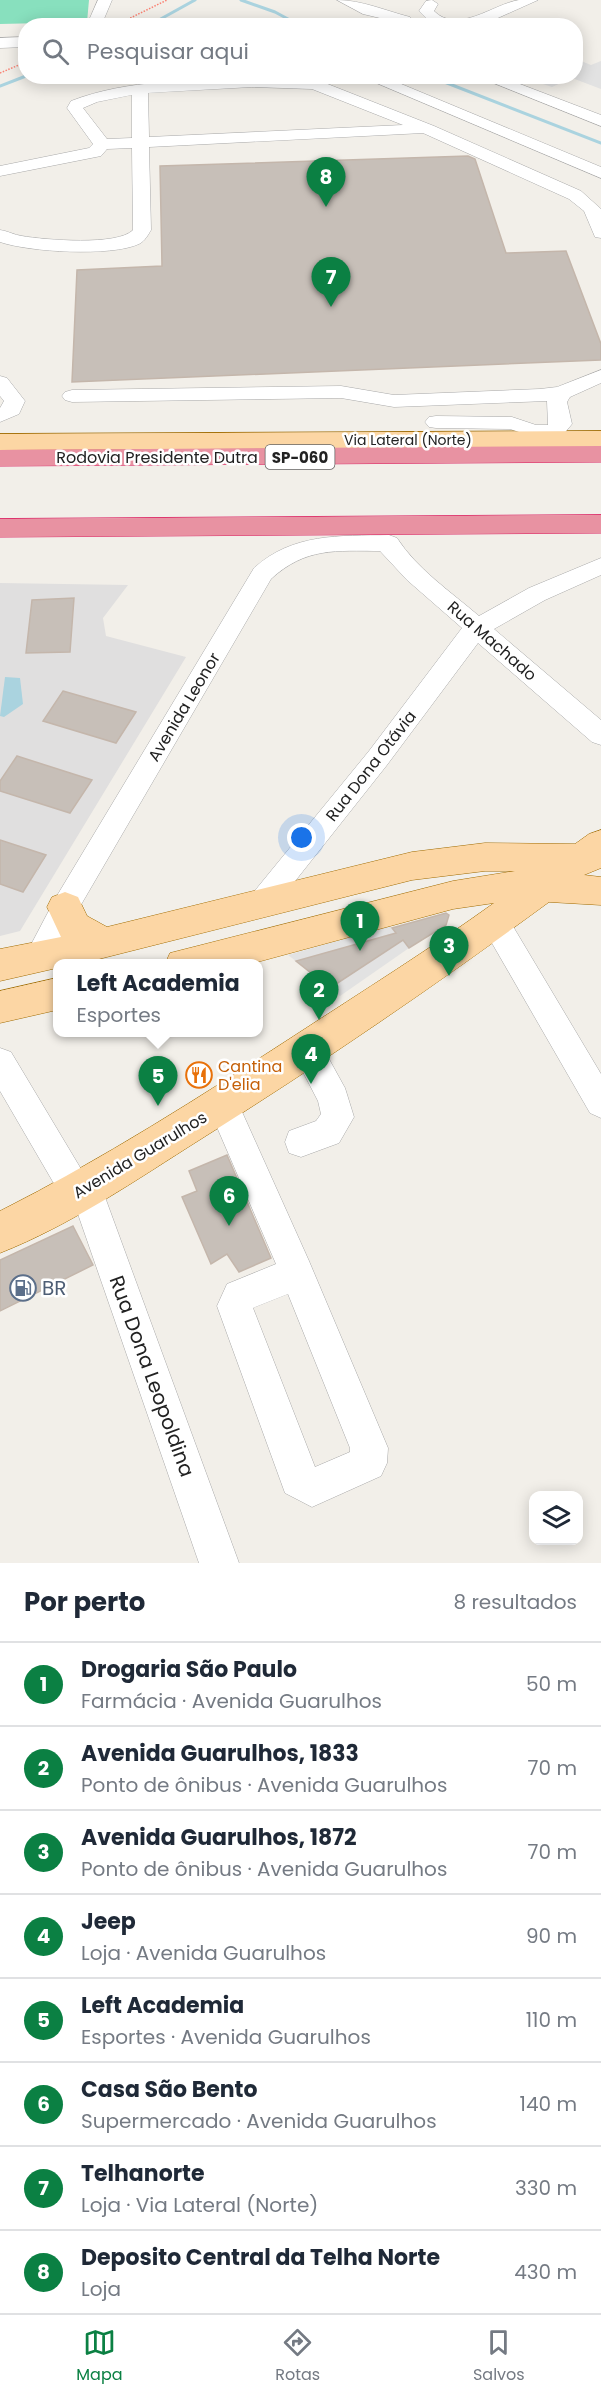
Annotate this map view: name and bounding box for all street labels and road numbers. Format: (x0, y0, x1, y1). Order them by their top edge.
street label: Via Lateral (Norte) (344, 430, 472, 450)
road number: SP-060 (266, 445, 334, 469)
street label: Rodovia Presidente Dutra (56, 446, 258, 469)
street label: Rua Machado (442, 596, 542, 686)
street label: Avenida Leonor (142, 648, 226, 766)
street label: Rua Dona Otávia (320, 706, 422, 826)
street label: Avenida Guarulhos (69, 1106, 211, 1204)
street label: Rua Dona Leopoldina (103, 1271, 201, 1481)

